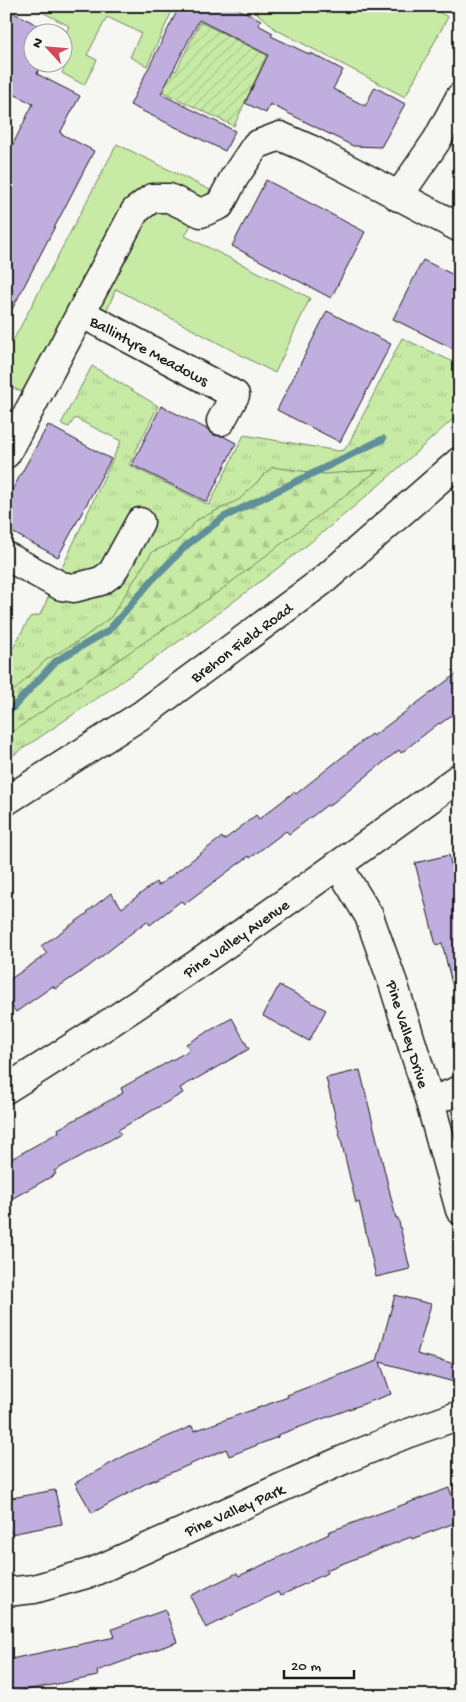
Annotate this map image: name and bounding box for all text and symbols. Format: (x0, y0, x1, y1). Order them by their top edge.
north arrow (22, 22, 72, 72)
text: N (29, 36, 48, 51)
street label: Ballintyre Meadows (85, 313, 212, 393)
street label: Brehon Field Road (187, 599, 299, 689)
street label: Pine Valley Avenue (180, 896, 295, 984)
street label: Pine Valley Drive (379, 978, 431, 1092)
street label: Pine Valley Park (182, 1481, 290, 1543)
scale bar (284, 1647, 354, 1679)
text: 20 m (291, 1658, 321, 1676)

